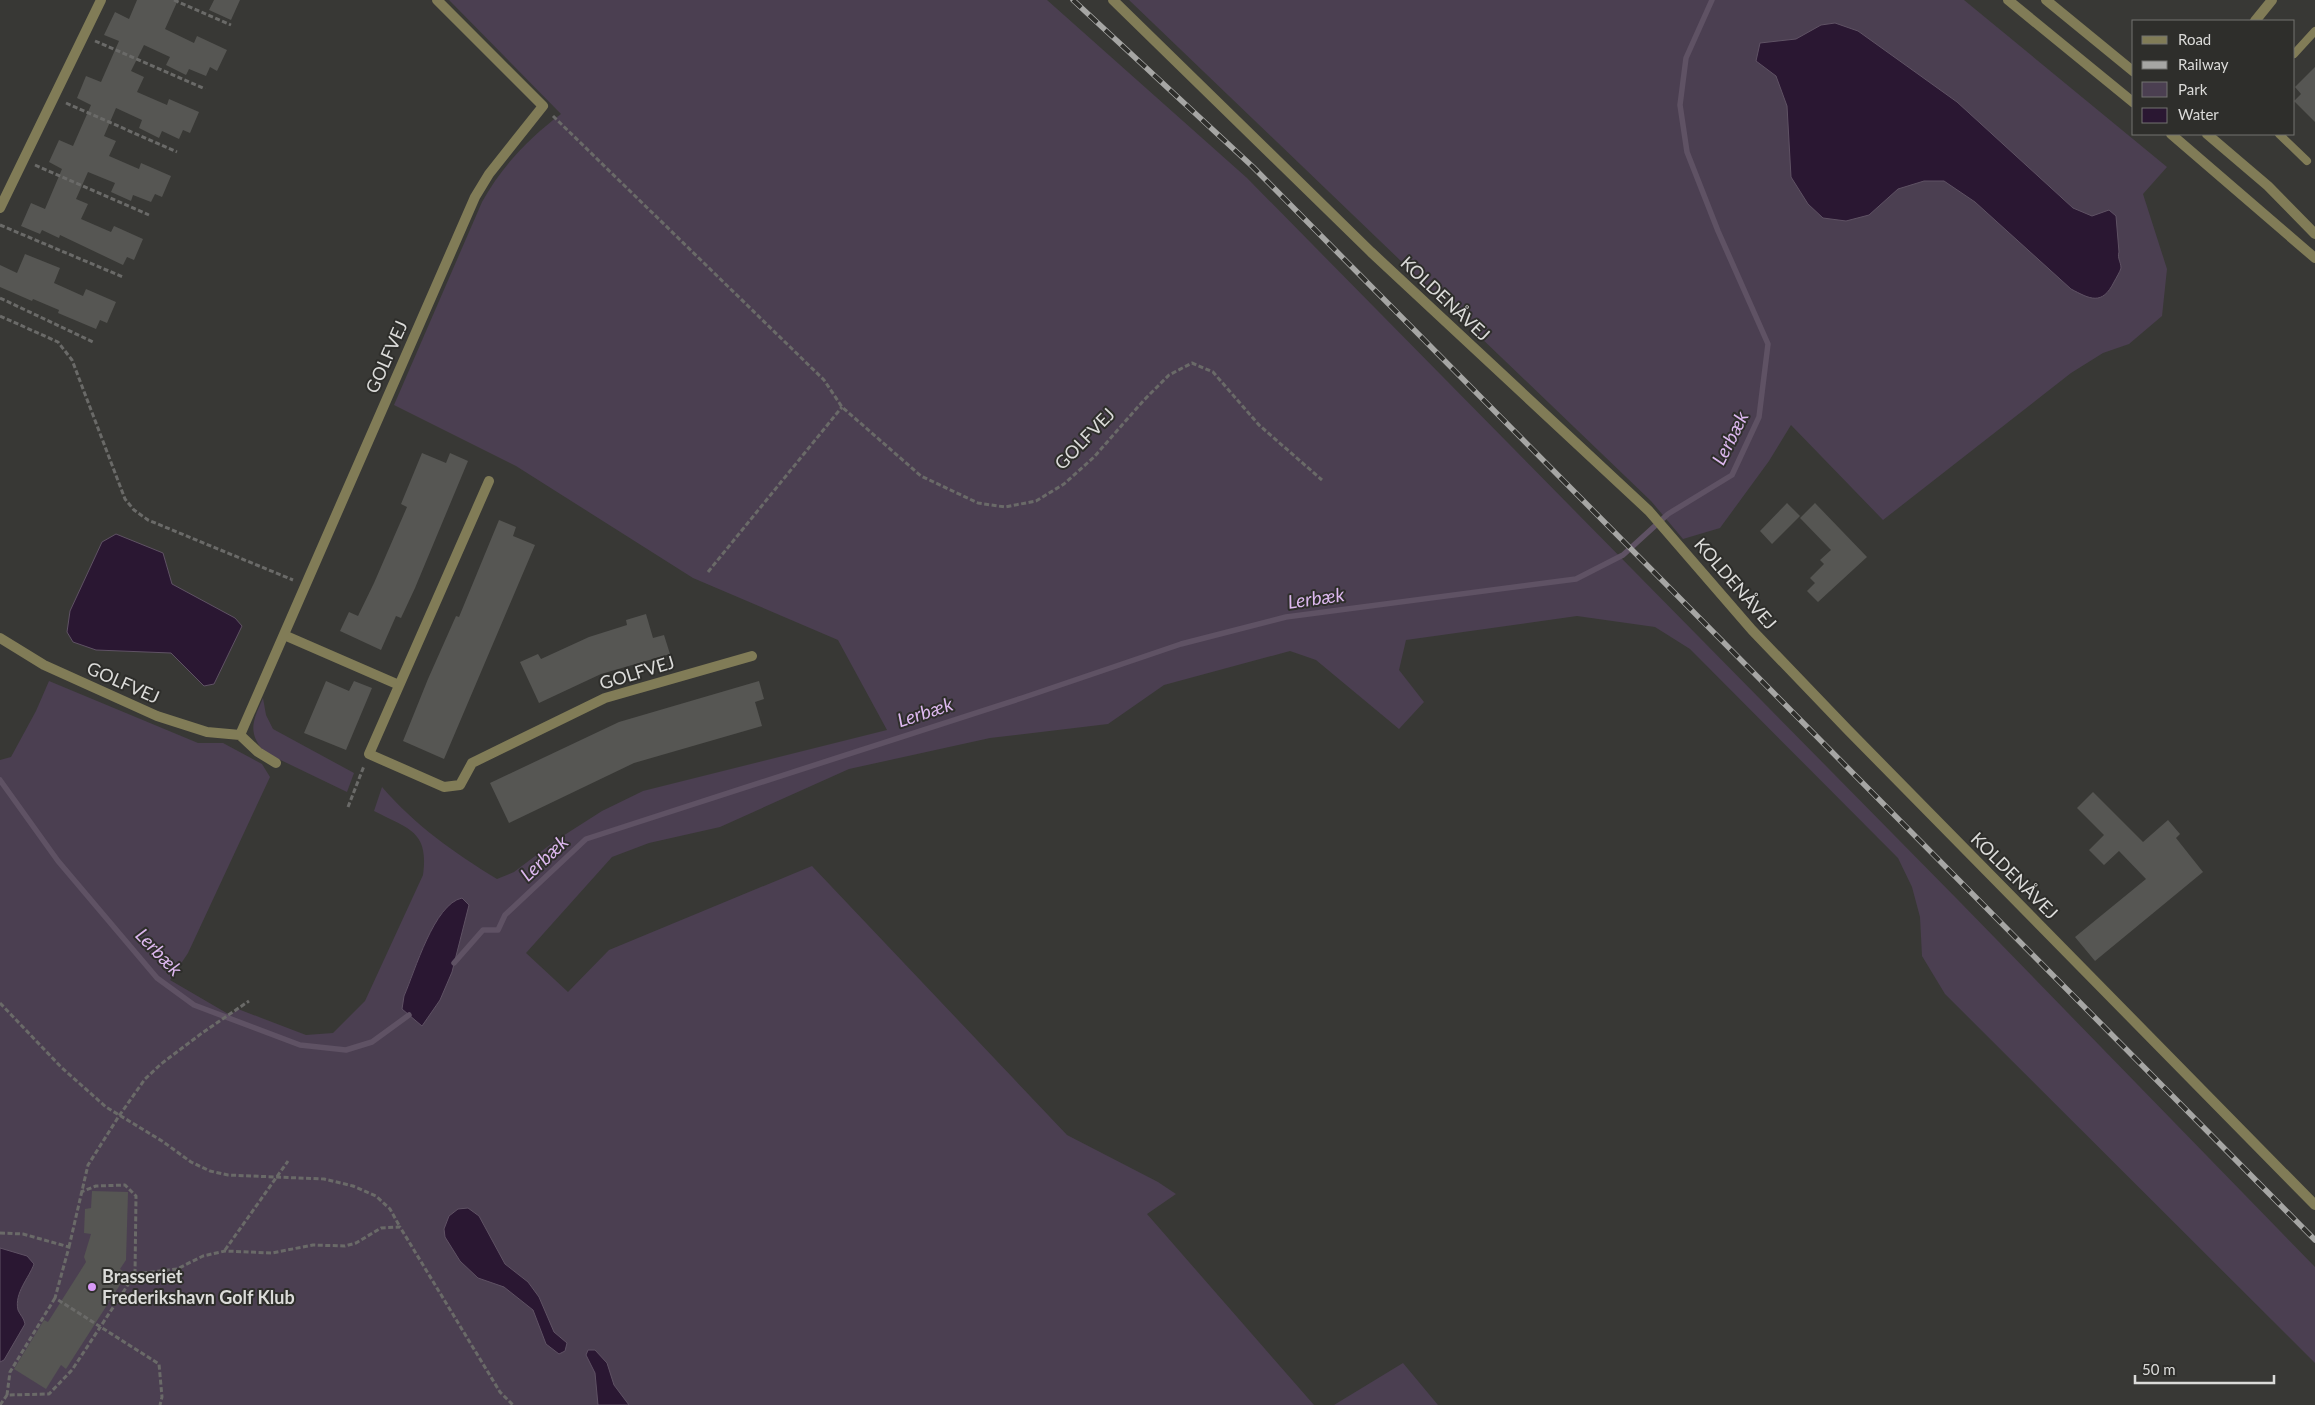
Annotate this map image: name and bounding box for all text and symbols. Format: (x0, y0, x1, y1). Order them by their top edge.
legend (2132, 20, 2295, 135)
text: Road (2178, 30, 2211, 48)
text: Railway (2178, 55, 2229, 73)
text: Park (2178, 80, 2208, 98)
text: Water (2178, 105, 2219, 123)
street label: KOLDENÅVEJ (1396, 251, 1495, 345)
street label: GOLFVEJ (360, 317, 412, 396)
street label: GOLFVEJ (1050, 403, 1119, 474)
water label: Lerbæk (1706, 406, 1753, 468)
street label: KOLDENÅVEJ (1690, 533, 1781, 634)
water label: Lerbæk (1286, 582, 1347, 613)
street label: GOLFVEJ (597, 650, 677, 694)
street label: GOLFVEJ (84, 656, 163, 708)
water label: Lerbæk (894, 691, 956, 731)
street label: KOLDENÅVEJ (1967, 827, 2063, 923)
water label: Lerbæk (515, 829, 573, 886)
water label: Lerbæk (131, 923, 188, 981)
place label: Brasseriet Frederikshavn Golf Klub (102, 1265, 295, 1308)
marker: Brasseriet Frederikshavn Golf Klub (86, 1281, 98, 1293)
scale bar (2135, 1352, 2274, 1384)
text: 50 m (2142, 1360, 2176, 1378)

